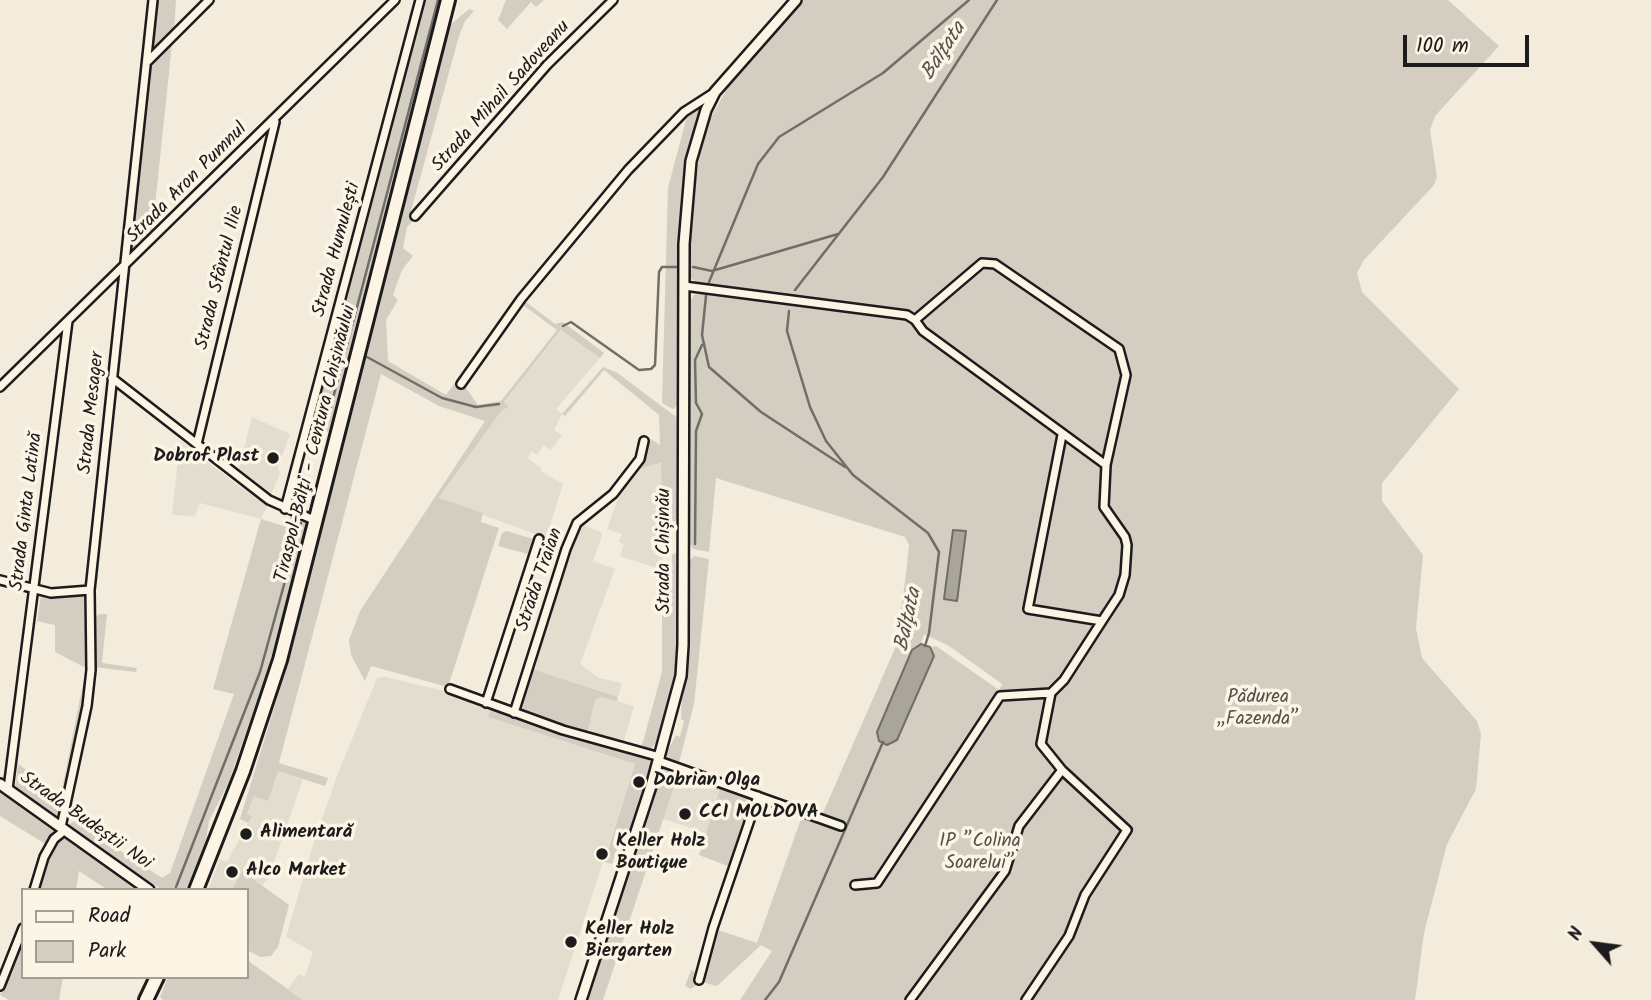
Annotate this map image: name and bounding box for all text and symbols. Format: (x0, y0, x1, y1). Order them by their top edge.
street label: Strada Mihail Sadoveanu (428, 17, 576, 177)
water label: Bălţata (917, 18, 973, 86)
scale bar (1406, 21, 1532, 65)
text: 100 m (1416, 30, 1469, 63)
street label: Strada Aron Pumnul (123, 119, 253, 249)
street label: Strada Humulești (309, 180, 367, 320)
street label: Strada Sfântul Ilie (192, 204, 250, 352)
street label: Tiraspol-Bălţi - Centura Chișinăului (271, 303, 363, 585)
street label: Strada Mesager (75, 351, 111, 475)
street label: Strada Ginta Latină (7, 432, 49, 592)
place label: Dobrof Plast (153, 447, 259, 469)
marker: Dobrof Plast (265, 450, 281, 466)
street label: Strada Chișinău (655, 488, 677, 614)
street label: Strada Traian (513, 525, 569, 635)
water label: Bălţata (891, 586, 929, 654)
park label: Pădurea „Fazenda” (1217, 688, 1299, 732)
street label: Strada Budeștii Noi (15, 768, 155, 876)
place label: Dobrian Olga (653, 771, 760, 793)
marker: Dobrian Olga (631, 774, 647, 790)
place label: CCI MOLDOVA (699, 803, 819, 825)
marker: CCI MOLDOVA (677, 806, 693, 822)
place label: Alimentară (260, 823, 352, 845)
marker: Alimentară (238, 826, 254, 842)
place label: Keller Holz Boutique (616, 832, 705, 876)
park label: IP ”Colina Soarelui” (939, 832, 1021, 876)
marker: Keller Holz Boutique (594, 846, 610, 862)
place label: Alco Market (246, 861, 346, 883)
marker: Alco Market (224, 864, 240, 880)
legend (21, 888, 248, 979)
text: Road (88, 900, 130, 933)
north arrow (1560, 909, 1630, 979)
place label: Keller Holz Biergarten (585, 920, 674, 964)
text: N (1560, 922, 1593, 946)
marker: Keller Holz Biergarten (563, 934, 579, 950)
text: Park (88, 935, 126, 968)

